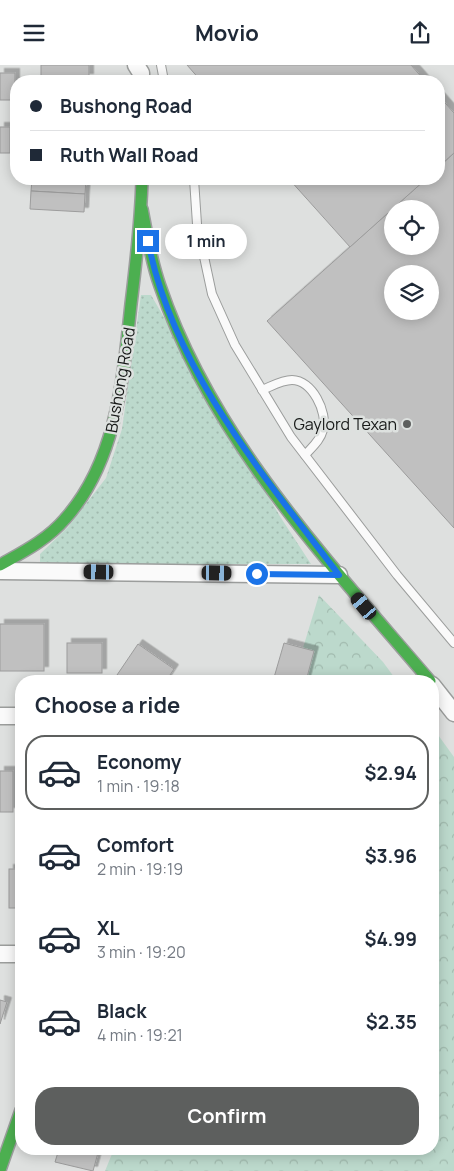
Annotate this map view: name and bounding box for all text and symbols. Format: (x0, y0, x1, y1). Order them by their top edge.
text: Movio (195, 18, 259, 48)
icon: menu (20, 19, 48, 47)
icon: share (406, 19, 434, 47)
text: Bushong Road (60, 93, 192, 119)
text: Ruth Wall Road (60, 142, 198, 168)
map controls (384, 200, 439, 320)
button: locate (384, 200, 439, 255)
callout: 1 min (166, 223, 248, 259)
route end (137, 230, 159, 252)
text: 1 min (186, 230, 226, 252)
button: layers (384, 265, 439, 320)
street label: Bushong Road (100, 326, 140, 434)
place label: Gaylord Texan (294, 413, 397, 435)
marker: Gaylord Texan (401, 418, 413, 430)
route start (246, 563, 268, 585)
car (83, 564, 114, 580)
car (201, 565, 232, 581)
car (348, 590, 379, 622)
text: Choose a ride (35, 690, 180, 720)
text: Economy (97, 749, 181, 775)
icon: car (37, 750, 82, 795)
text: $2.94 (365, 760, 417, 786)
text: 1 min · 19:18 (97, 775, 180, 797)
text: Comfort (97, 832, 174, 858)
icon: car (37, 833, 82, 878)
text: $3.96 (365, 843, 417, 869)
text: 2 min · 19:19 (97, 858, 183, 880)
text: XL (97, 915, 120, 941)
icon: car (37, 916, 82, 961)
text: $4.99 (365, 926, 417, 952)
text: 3 min · 19:20 (97, 941, 186, 963)
text: Black (97, 998, 146, 1024)
icon: car (37, 999, 82, 1044)
text: $2.35 (366, 1009, 417, 1035)
text: 4 min · 19:21 (97, 1024, 183, 1046)
button: Confirm (35, 1087, 419, 1145)

